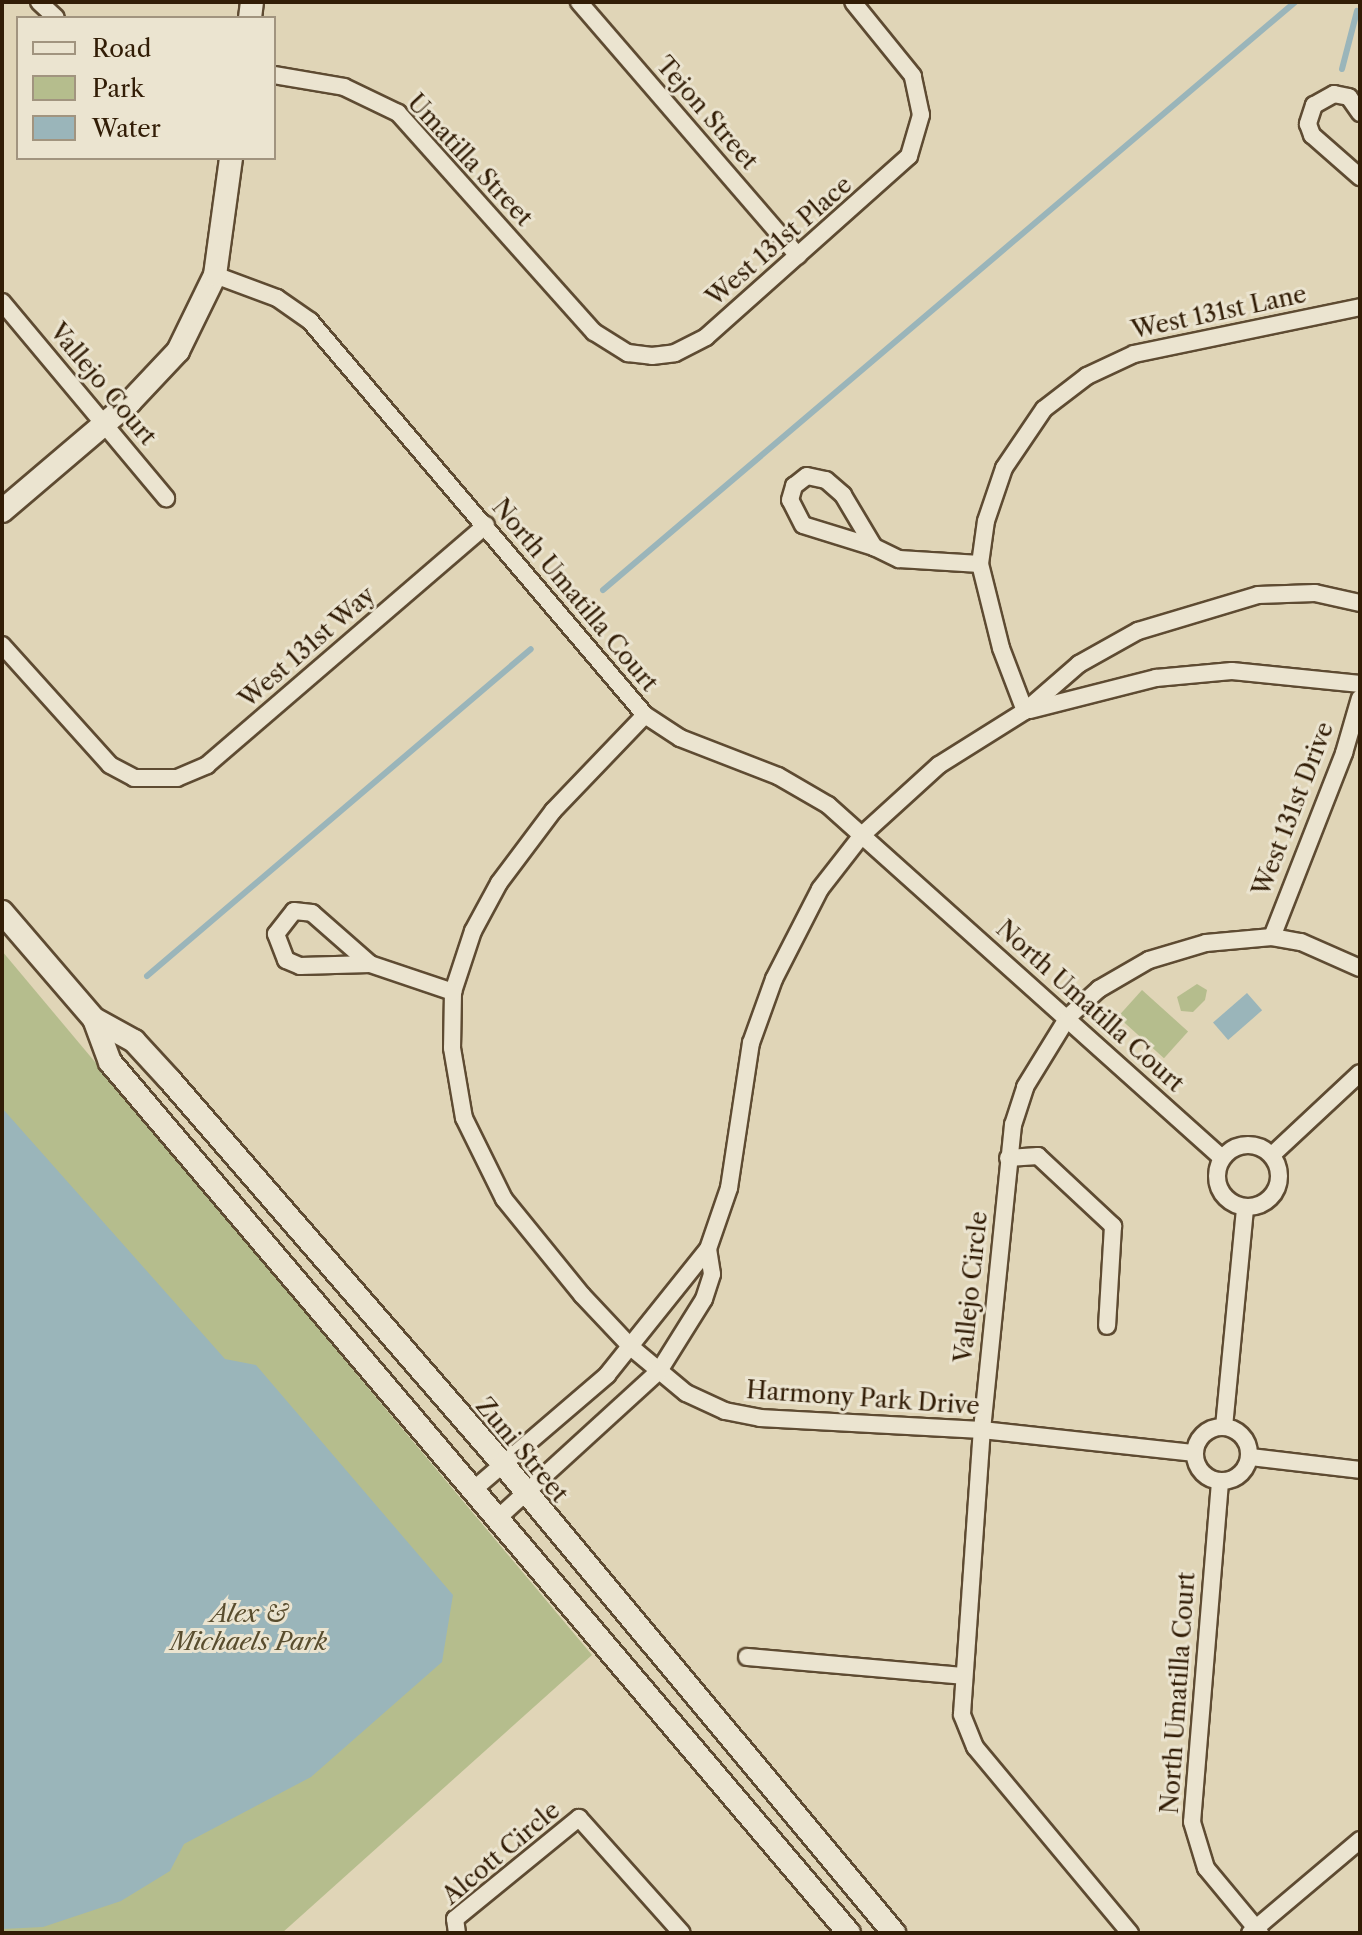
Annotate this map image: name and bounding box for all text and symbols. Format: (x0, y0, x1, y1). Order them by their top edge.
legend (16, 16, 276, 160)
text: Road (92, 34, 151, 63)
street label: Tejon Street (650, 51, 764, 175)
text: Park (92, 74, 144, 103)
street label: Umatilla Street (401, 88, 539, 232)
text: Water (92, 114, 161, 143)
street label: West 131st Place (700, 170, 858, 312)
street label: West 131st Lane (1129, 279, 1309, 345)
street label: Vallejo Court (44, 317, 162, 451)
street label: North Umatilla Court (486, 493, 664, 697)
street label: West 131st Way (233, 580, 381, 714)
street label: West 131st Drive (1247, 718, 1339, 900)
street label: North Umatilla Court (990, 914, 1190, 1098)
street label: Vallejo Circle (949, 1210, 993, 1364)
street label: Harmony Park Drive (745, 1375, 981, 1421)
street label: Zuni Street (470, 1392, 574, 1508)
street label: North Umatilla Court (1155, 1571, 1201, 1815)
park label: Alex & Michaels Park (171, 1600, 327, 1656)
street label: Alcott Circle (436, 1796, 566, 1910)

